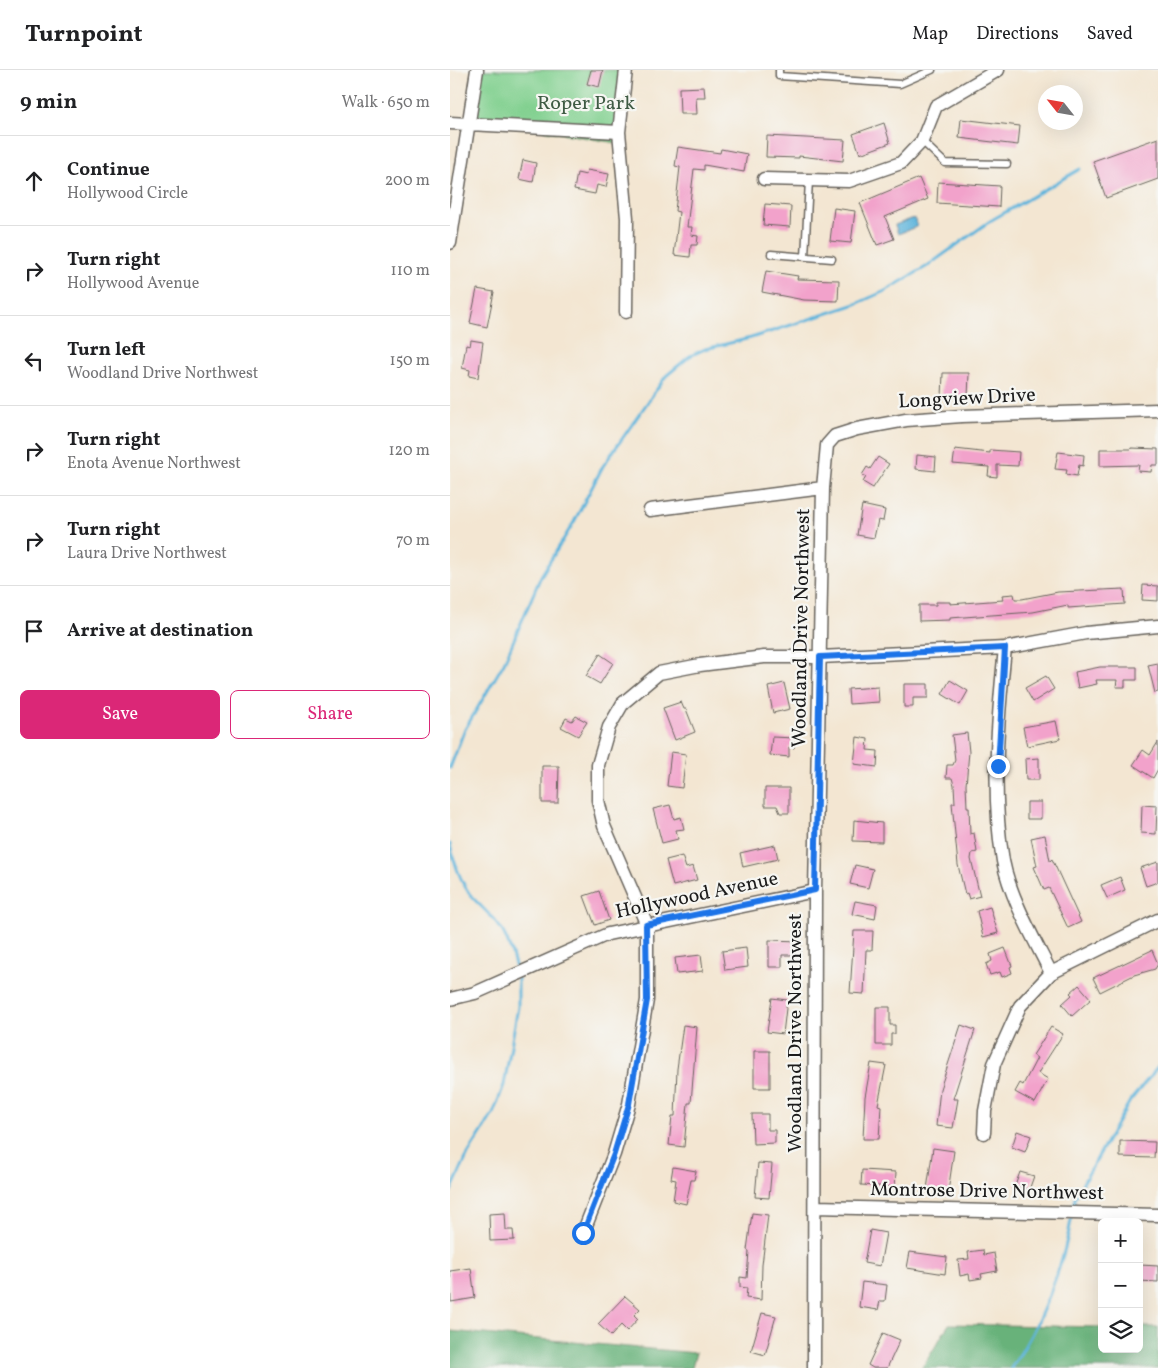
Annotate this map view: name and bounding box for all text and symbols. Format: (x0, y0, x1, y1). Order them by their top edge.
text: Turnpoint (25, 18, 143, 52)
text: Map (912, 22, 948, 47)
text: Directions (976, 22, 1059, 47)
text: Saved (1087, 22, 1133, 47)
north arrow (1038, 85, 1083, 130)
text: 9 min (20, 88, 77, 117)
park label: Roper Park (537, 90, 635, 118)
text: Walk · 650 m (342, 92, 430, 114)
text: Continue (67, 157, 150, 183)
icon: ahead (20, 167, 48, 195)
text: 200 m (385, 170, 430, 192)
text: Hollywood Circle (67, 183, 188, 205)
text: Turn right (67, 247, 160, 273)
icon: right (20, 257, 48, 285)
text: 110 m (391, 260, 430, 282)
text: Hollywood Avenue (67, 273, 199, 295)
text: Turn left (67, 337, 146, 363)
icon: left (20, 347, 48, 375)
text: 150 m (389, 350, 430, 372)
text: Woodland Drive Northwest (67, 363, 259, 385)
street label: Longview Drive (898, 381, 1036, 417)
text: Turn right (67, 427, 160, 453)
icon: right (20, 437, 48, 465)
text: 120 m (388, 440, 430, 462)
text: Enota Avenue Northwest (67, 453, 241, 475)
street label: Woodland Drive Northwest (786, 508, 818, 748)
text: Turn right (67, 517, 160, 543)
icon: right (20, 527, 48, 555)
text: 70 m (396, 530, 430, 552)
text: Laura Drive Northwest (67, 543, 227, 565)
icon: arrive (20, 617, 48, 645)
text: Arrive at destination (67, 618, 253, 644)
button: Save (20, 690, 220, 739)
button: Share (230, 690, 430, 739)
route end (987, 755, 1010, 778)
street label: Hollywood Avenue (613, 865, 781, 927)
street label: Woodland Drive Northwest (782, 913, 810, 1153)
street label: Montrose Drive Northwest (870, 1176, 1104, 1208)
map controls (1098, 1218, 1143, 1353)
button: + (1098, 1218, 1143, 1263)
route start (572, 1222, 595, 1245)
button: − (1098, 1263, 1143, 1308)
button: layers (1098, 1308, 1143, 1353)

